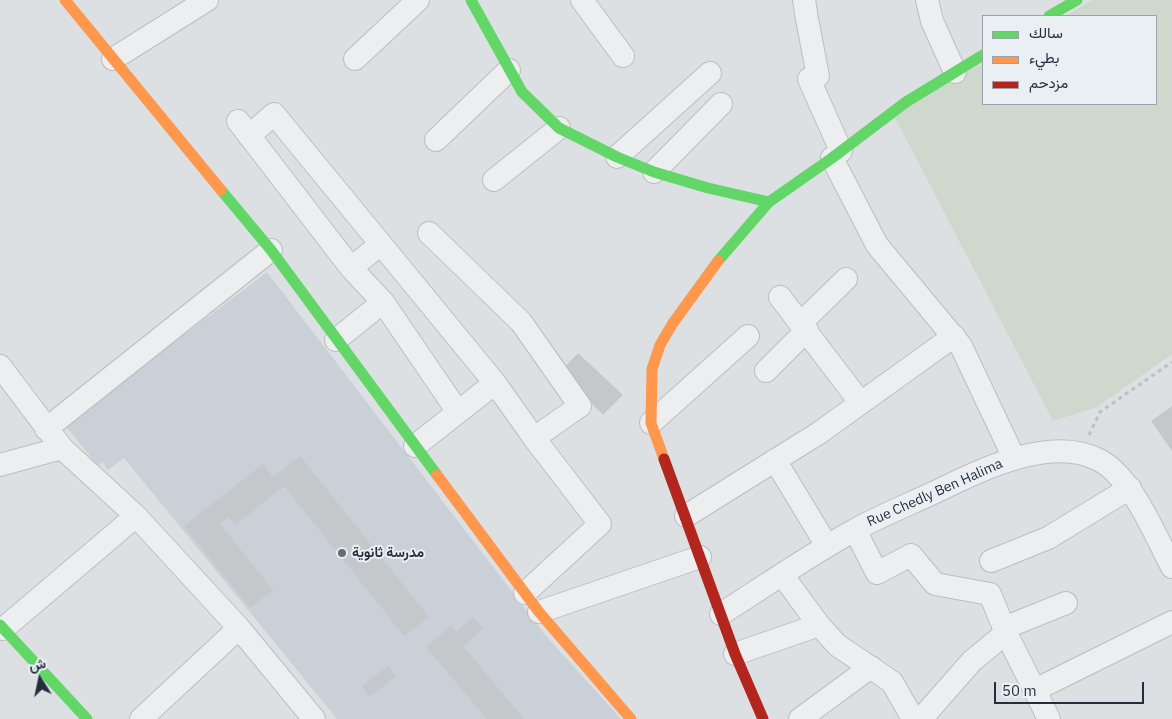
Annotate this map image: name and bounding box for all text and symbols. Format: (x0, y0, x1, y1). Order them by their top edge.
legend (982, 15, 1157, 105)
text: سالك (1029, 23, 1063, 42)
text: بطيء (1029, 48, 1059, 67)
text: مزدحم (1029, 73, 1068, 92)
street label: Rue Chedly Ben Halima (865, 455, 1005, 531)
place label: مدرسة ثانوية (352, 545, 424, 561)
marker: مدرسة ثانوية (336, 547, 348, 559)
north arrow (15, 654, 65, 704)
text: ش (28, 654, 47, 675)
scale bar (997, 672, 1147, 704)
text: 50 m (1002, 681, 1037, 700)

